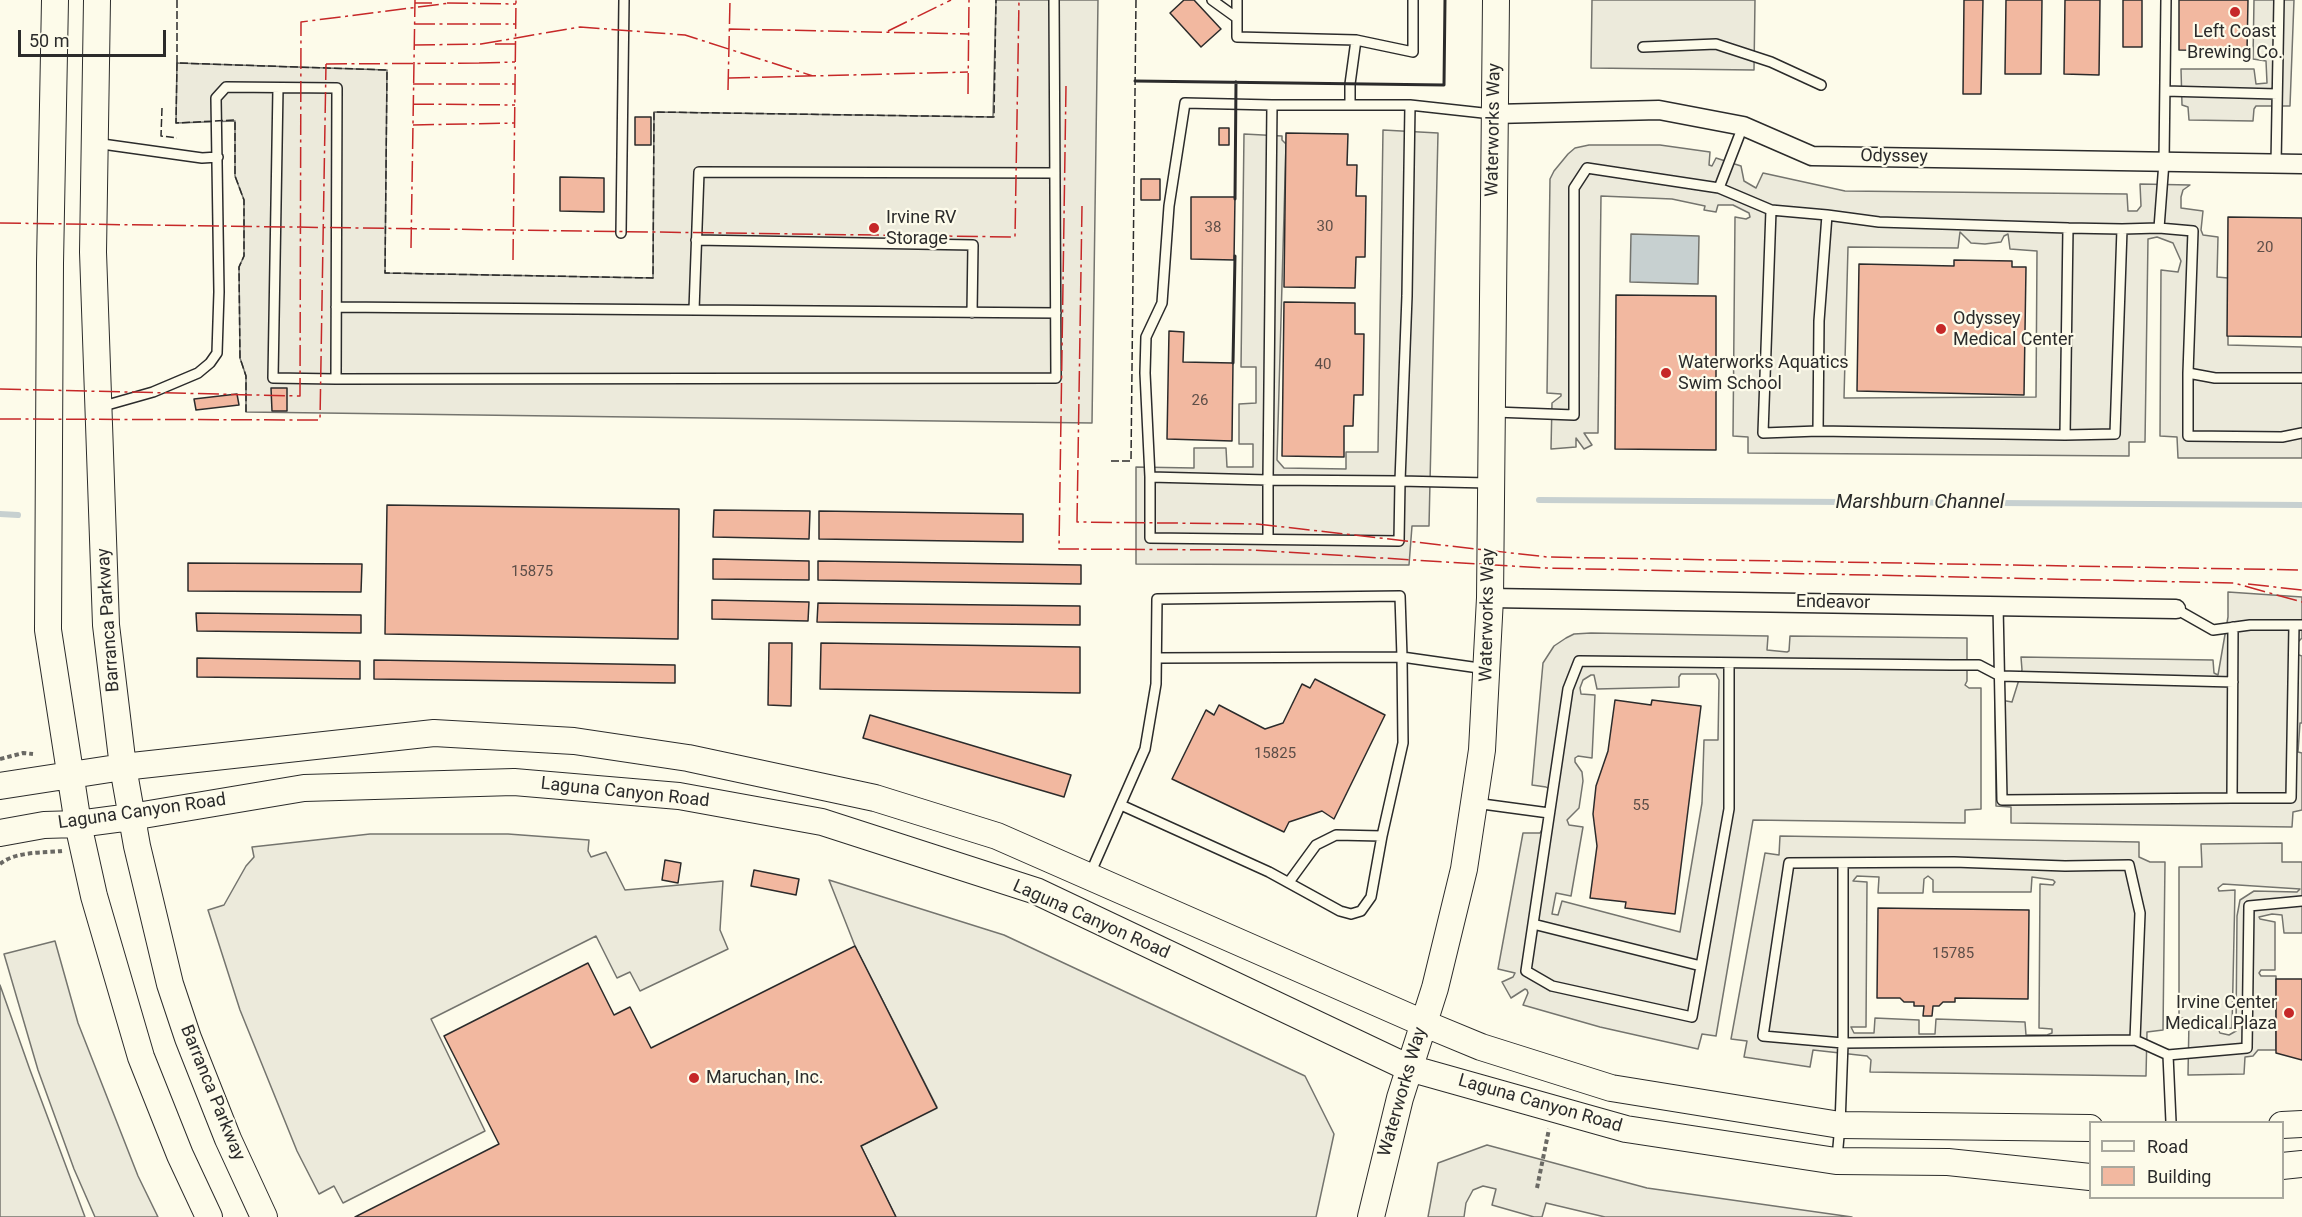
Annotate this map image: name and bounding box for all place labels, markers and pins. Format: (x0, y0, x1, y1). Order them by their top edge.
marker: Left Coast Brewing Co. (2228, 5, 2242, 19)
place label: Left Coast Brewing Co. (2187, 21, 2283, 63)
place label: Irvine RV Storage (886, 207, 957, 250)
marker: Irvine RV Storage (867, 221, 881, 235)
place label: Odyssey Medical Center (1953, 308, 2074, 350)
marker: Odyssey Medical Center (1934, 322, 1948, 336)
place label: Waterworks Aquatics Swim School (1678, 352, 1849, 394)
marker: Waterworks Aquatics Swim School (1659, 366, 1673, 380)
place label: Irvine Center Medical Plaza (2165, 992, 2277, 1034)
marker: Irvine Center Medical Plaza (2282, 1006, 2296, 1020)
place label: Maruchan, Inc. (706, 1067, 824, 1089)
marker: Maruchan, Inc. (687, 1071, 701, 1085)

